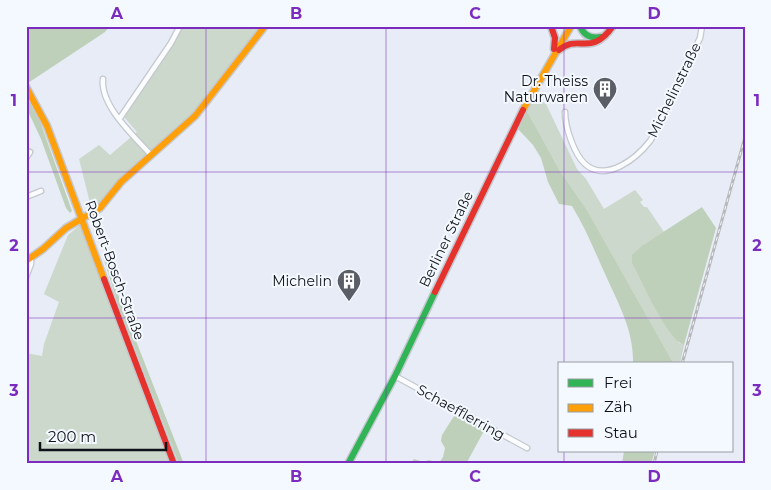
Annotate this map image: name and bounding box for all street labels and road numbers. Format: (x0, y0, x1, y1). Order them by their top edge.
street label: Michelinstraße (643, 40, 705, 140)
street label: Berliner Straße (415, 188, 477, 290)
street label: Robert-Bosch-Straße (81, 198, 149, 342)
street label: Schaefflerring (414, 380, 508, 444)

